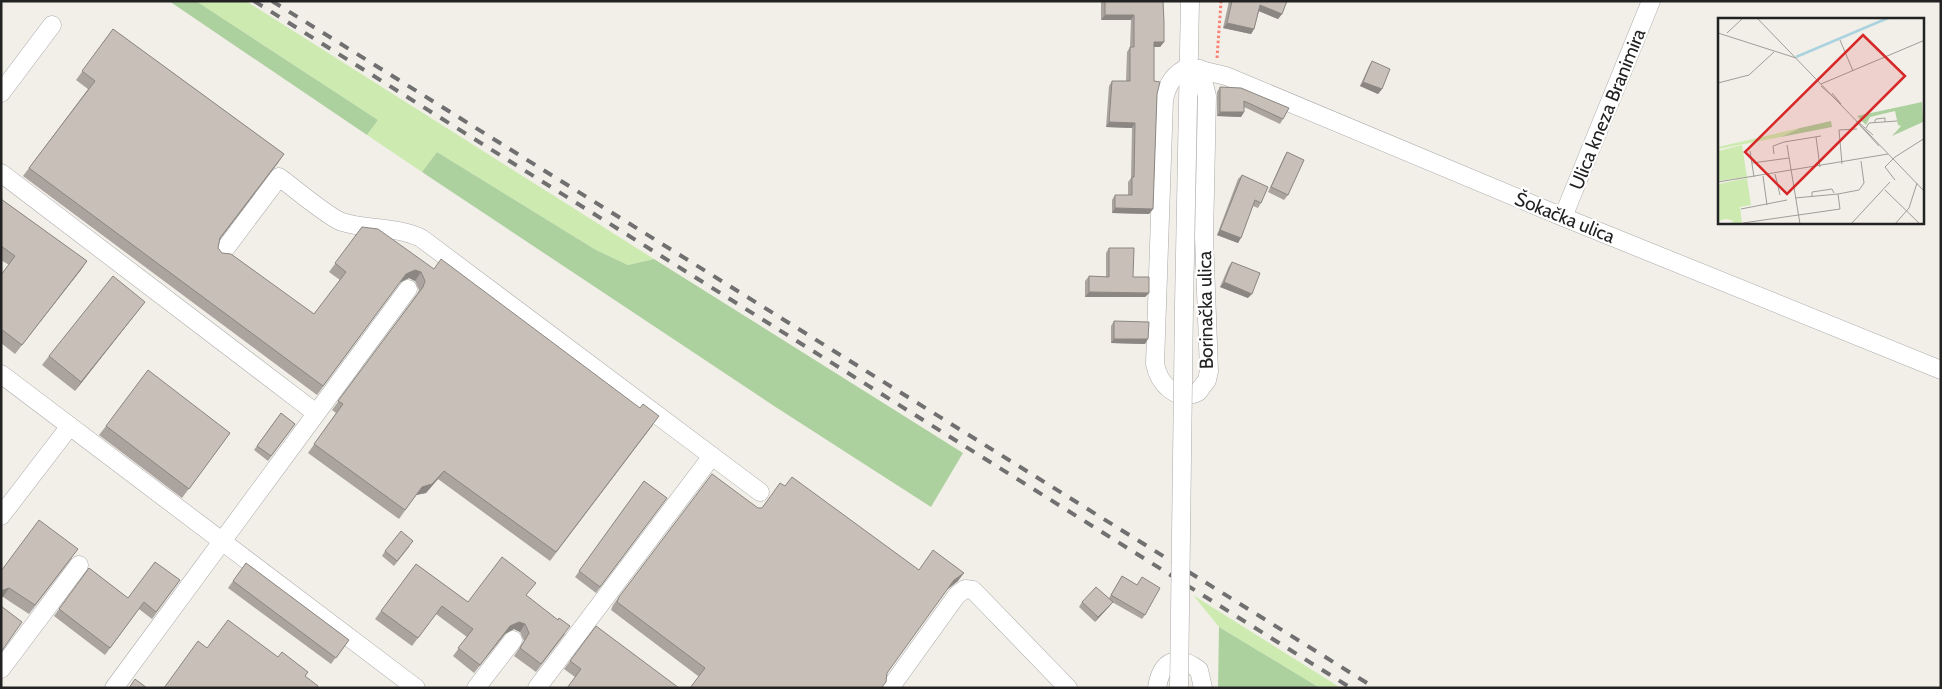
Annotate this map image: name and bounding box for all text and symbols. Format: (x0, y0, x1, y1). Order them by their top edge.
inset map (1718, 18, 1924, 224)
street label: Ulica kneza Branimira (1565, 25, 1650, 193)
street label: Šokačka ulica (1511, 186, 1619, 248)
street label: Borinačka ulica (1193, 251, 1218, 369)

